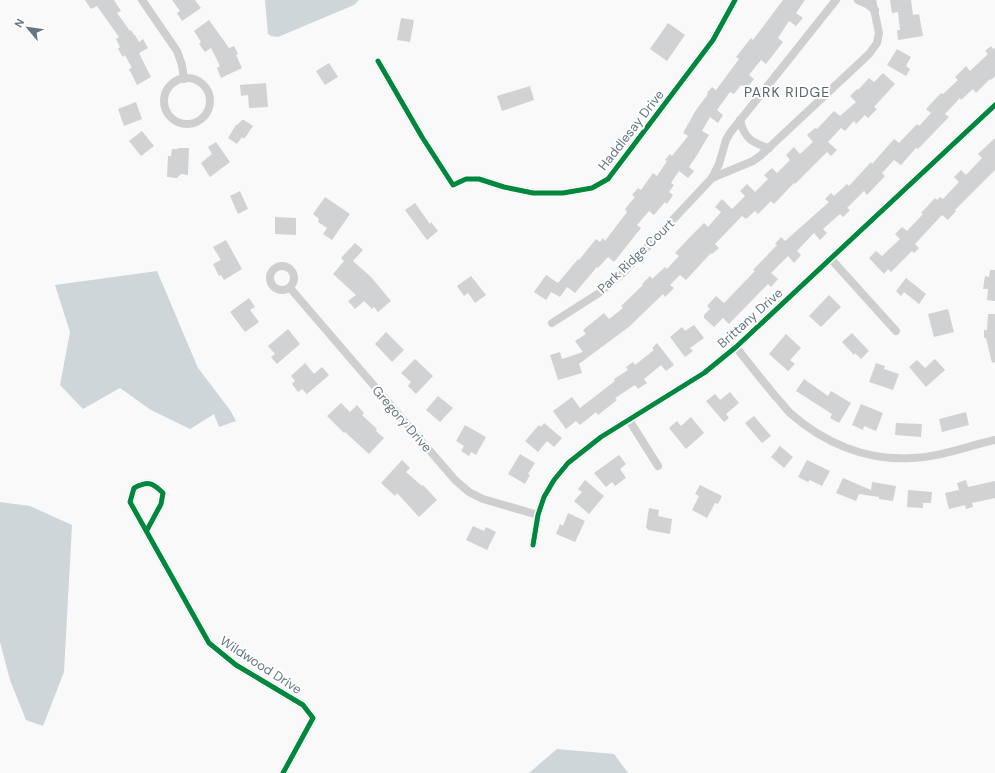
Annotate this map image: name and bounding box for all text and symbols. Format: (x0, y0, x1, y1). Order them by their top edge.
north arrow (8, 8, 48, 48)
text: N (11, 16, 27, 30)
district label: PARK RIDGE (744, 83, 830, 101)
street label: Haddlesay Drive (594, 86, 668, 174)
street label: Park Ridge Court (594, 215, 678, 297)
street label: Brittany Drive (714, 284, 786, 352)
street label: Gregory Drive (368, 382, 436, 456)
street label: Wildwood Drive (217, 632, 305, 698)

